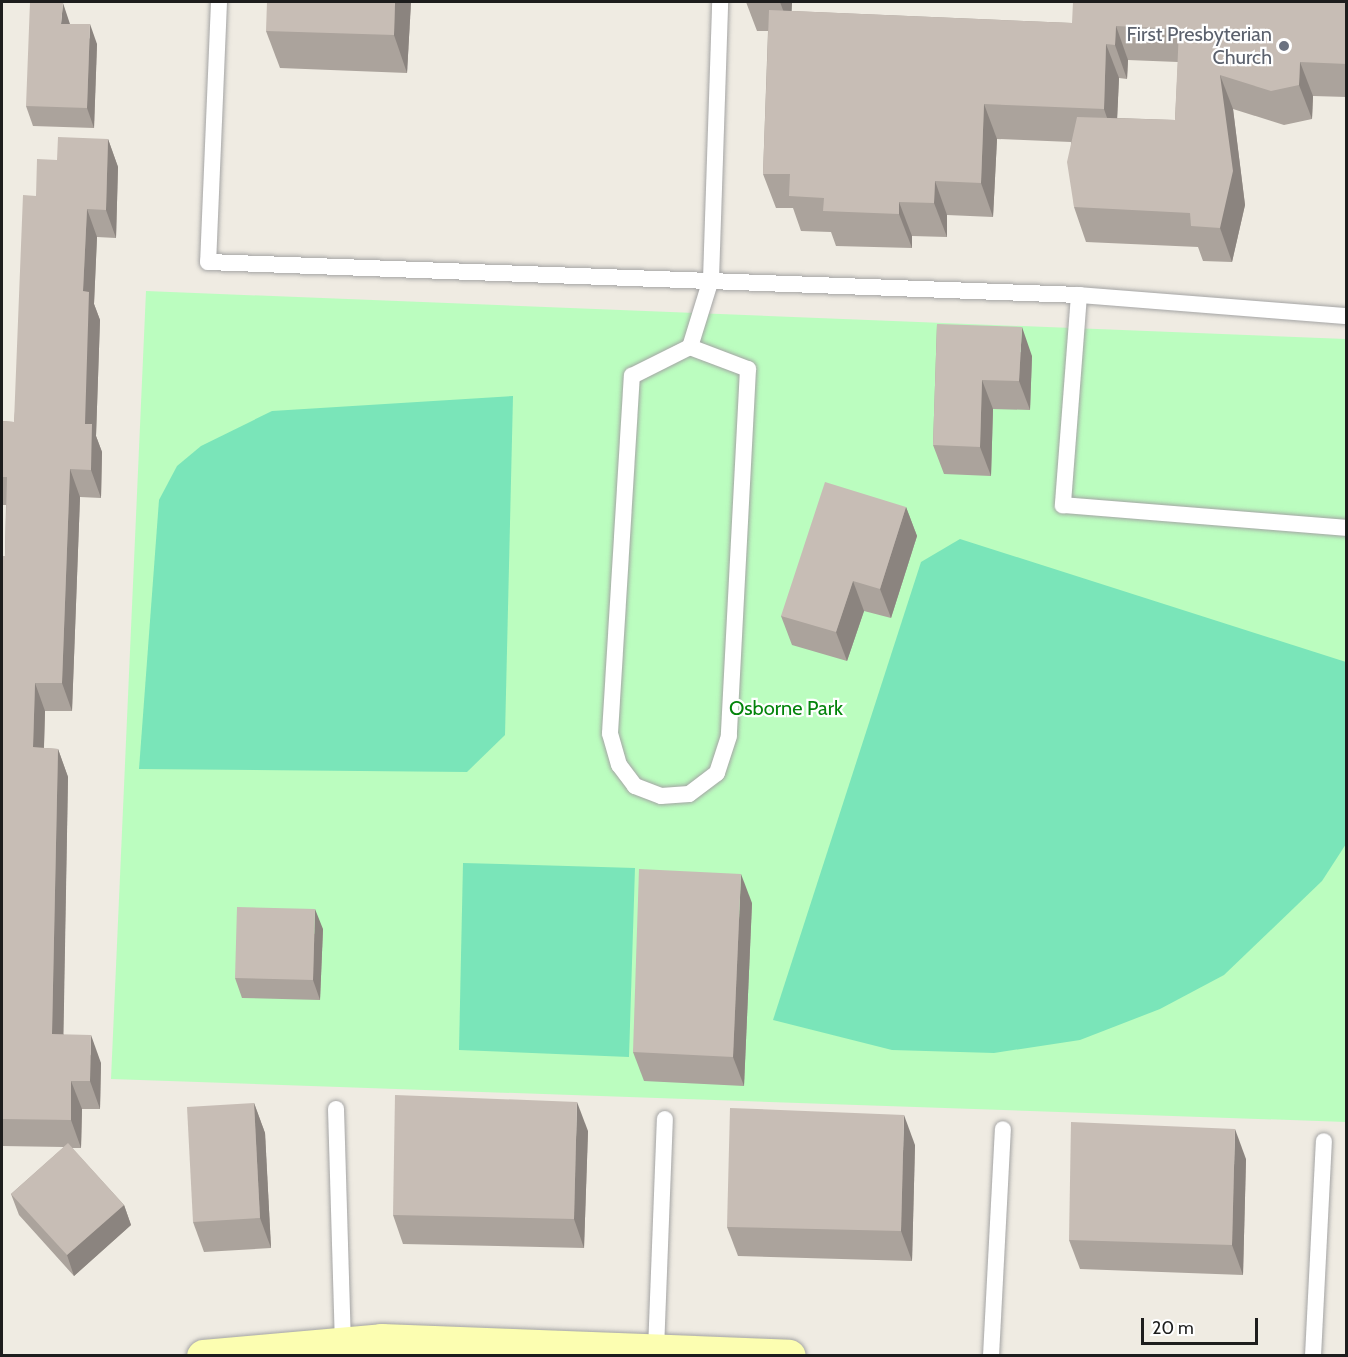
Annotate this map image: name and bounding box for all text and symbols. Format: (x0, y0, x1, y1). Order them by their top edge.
place label: First Presbyterian Church (1127, 22, 1272, 69)
marker: First Presbyterian Church (1277, 39, 1291, 53)
park label: Osborne Park (729, 696, 843, 720)
scale bar (1144, 1306, 1261, 1344)
text: 20 m (1152, 1317, 1194, 1339)

